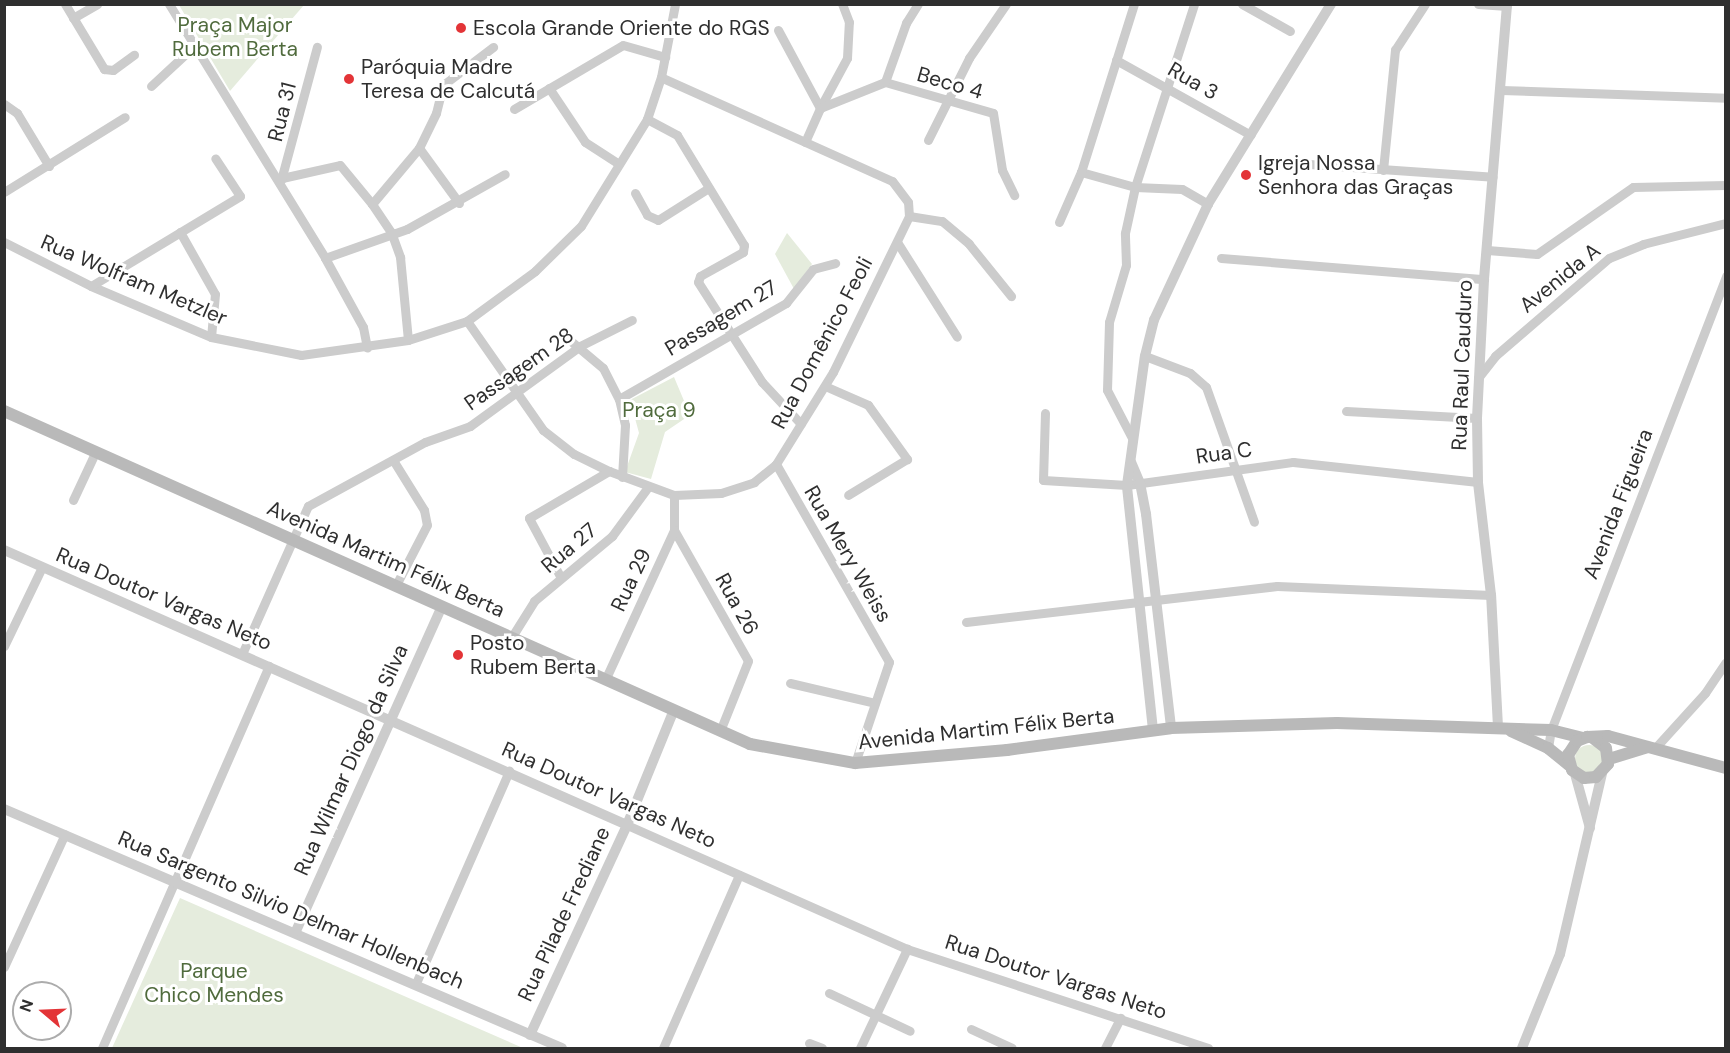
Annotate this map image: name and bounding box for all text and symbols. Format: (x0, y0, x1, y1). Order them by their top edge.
park label: Praça Major Rubem Berta (172, 12, 298, 62)
place label: Escola Grande Oriente do RGS (473, 15, 770, 41)
marker: Escola Grande Oriente do RGS (454, 21, 468, 35)
place label: Paróquia Madre Teresa de Calcutá (361, 54, 535, 104)
street label: Rua 3 (1163, 57, 1223, 105)
street label: Beco 4 (914, 62, 986, 104)
marker: Paróquia Madre Teresa de Calcutá (342, 72, 356, 86)
street label: Rua 31 (263, 80, 301, 144)
place label: Igreja Nossa Senhora das Graças (1258, 150, 1453, 200)
marker: Igreja Nossa Senhora das Graças (1239, 168, 1253, 182)
street label: Rua Wolfram Metzler (37, 229, 231, 331)
street label: Avenida A (1515, 238, 1605, 318)
street label: Rua Domênico Feoli (766, 253, 878, 433)
street label: Passagem 27 (660, 275, 782, 361)
street label: Rua Raul Cauduro (1446, 279, 1478, 451)
street label: Passagem 28 (459, 322, 579, 416)
park label: Praça 9 (622, 397, 696, 423)
street label: Avenida Figueira (1578, 425, 1658, 583)
street label: Rua C (1194, 437, 1254, 469)
street label: Rua Mery Weiss (799, 481, 897, 627)
street label: Avenida Martim Félix Berta (263, 495, 509, 623)
street label: Rua 27 (536, 518, 602, 578)
street label: Rua Doutor Vargas Neto (52, 542, 276, 656)
street label: Rua 29 (606, 544, 656, 616)
street label: Rua 26 (710, 569, 764, 639)
place label: Posto Rubem Berta (470, 630, 596, 680)
street label: Rua Wilmar Diogo da Silva (289, 641, 413, 879)
marker: Posto Rubem Berta (451, 648, 465, 662)
street label: Avenida Martim Félix Berta (857, 703, 1115, 755)
street label: Rua Doutor Vargas Neto (498, 736, 720, 854)
street label: Rua Pilade Frediane (513, 823, 615, 1005)
street label: Rua Sargento Silvio Delmar Hollenbach (114, 825, 468, 995)
street label: Rua Doutor Vargas Neto (942, 929, 1170, 1025)
park label: Parque Chico Mendes (144, 958, 284, 1008)
north arrow (12, 981, 72, 1041)
text: N (15, 997, 38, 1015)

